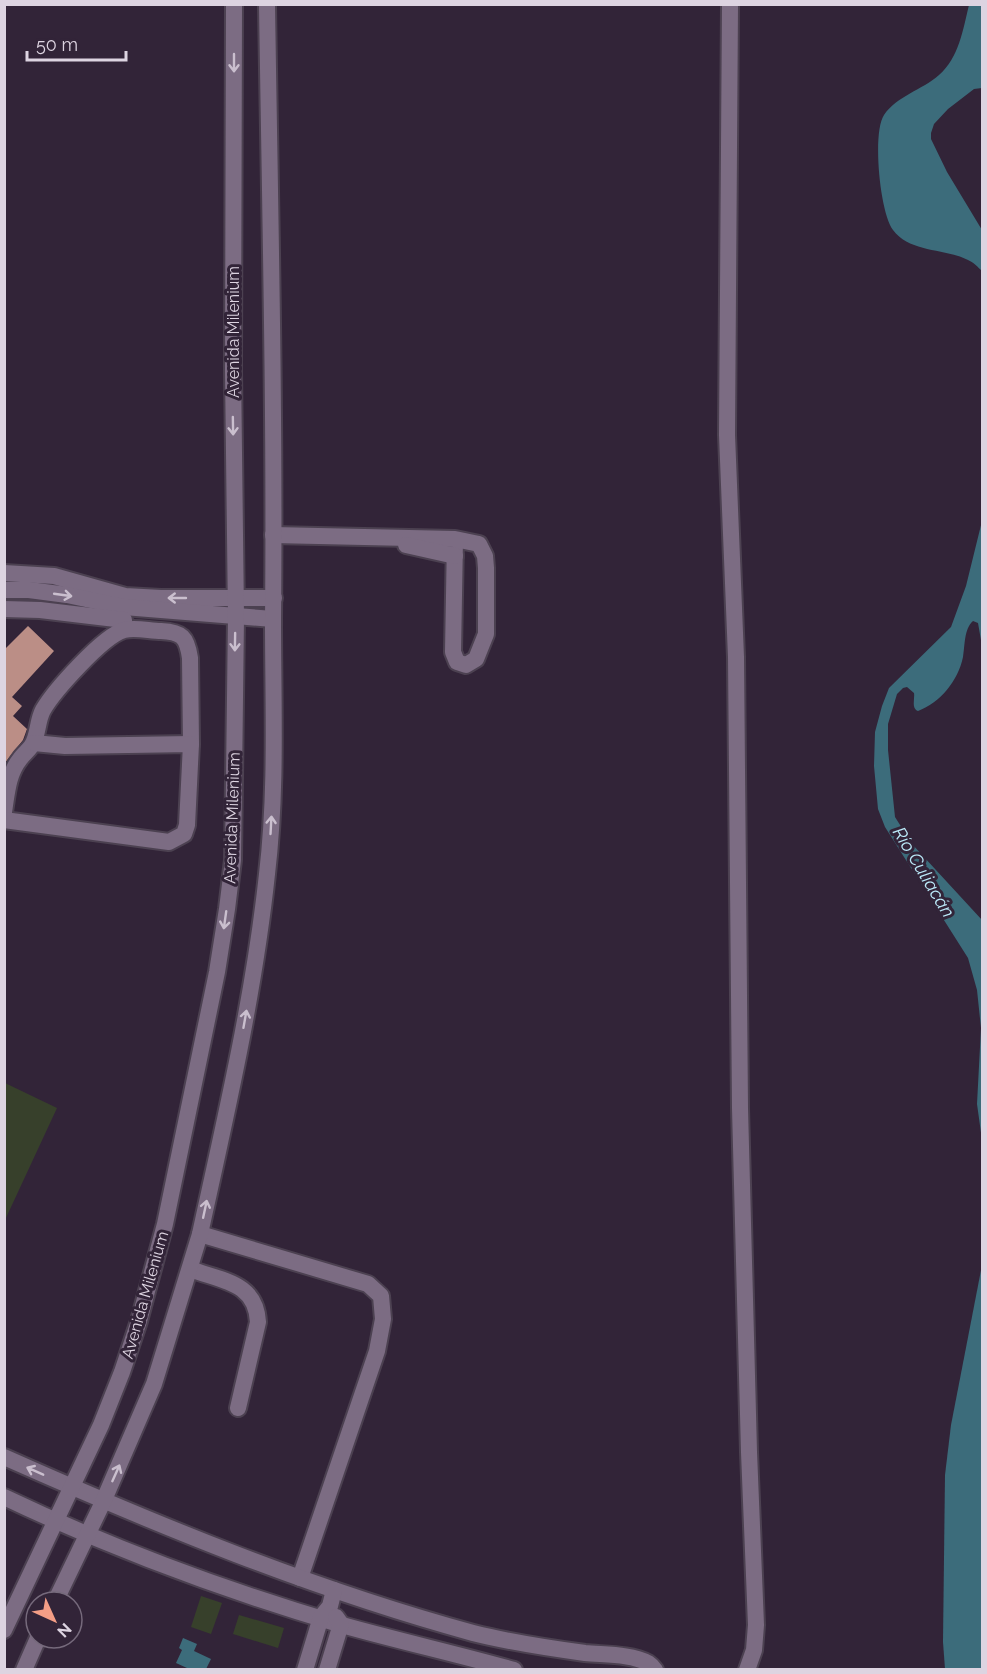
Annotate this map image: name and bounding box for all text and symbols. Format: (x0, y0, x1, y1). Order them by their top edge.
scale bar (27, 24, 126, 62)
text: 50 m (36, 34, 78, 55)
one-way arrow (228, 52, 240, 72)
street label: Avenida Milenium (224, 266, 243, 398)
one-way arrow (227, 415, 239, 435)
one-way arrow (52, 589, 72, 600)
one-way arrow (168, 592, 188, 604)
one-way arrow (230, 631, 241, 651)
street label: Avenida Milenium (220, 752, 244, 884)
one-way arrow (266, 816, 277, 836)
water label: Río Culiacán (889, 823, 959, 921)
one-way arrow (219, 910, 230, 930)
one-way arrow (240, 1009, 251, 1029)
one-way arrow (200, 1200, 211, 1220)
street label: Avenida Milenium (118, 1229, 172, 1361)
one-way arrow (26, 1464, 44, 1476)
one-way arrow (111, 1464, 122, 1482)
north arrow (24, 1590, 84, 1650)
text: N (53, 1619, 75, 1641)

